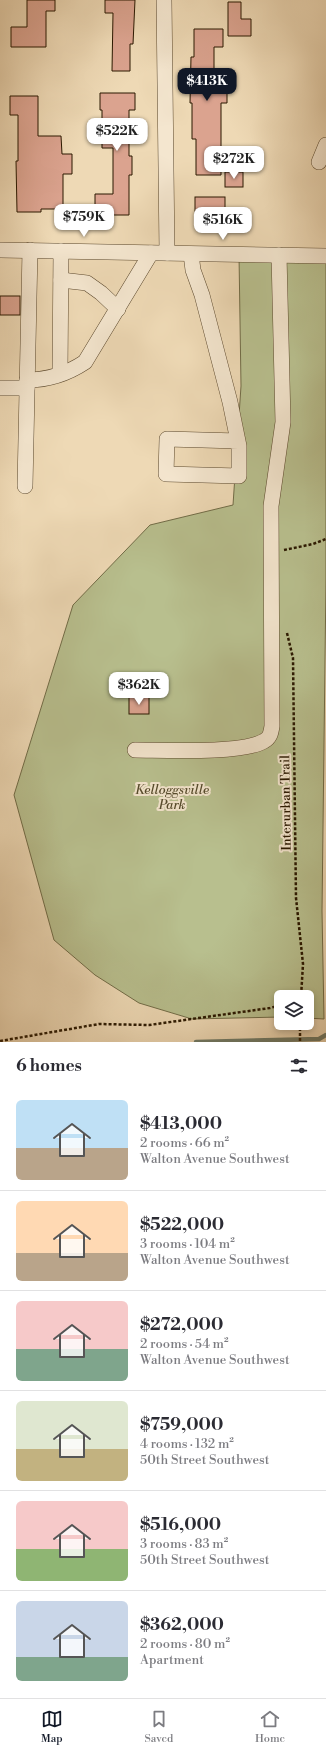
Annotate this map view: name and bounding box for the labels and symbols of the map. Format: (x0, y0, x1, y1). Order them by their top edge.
pin: $413K (179, 68, 235, 102)
pin: $522K (89, 118, 145, 152)
pin: $272K (206, 146, 262, 180)
pin: $759K (56, 204, 112, 238)
pin: $516K (195, 207, 251, 241)
pin: $362K (111, 672, 167, 706)
street label: Interurban Trail (277, 755, 295, 851)
park label: Kelloggsville Park (135, 782, 209, 813)

